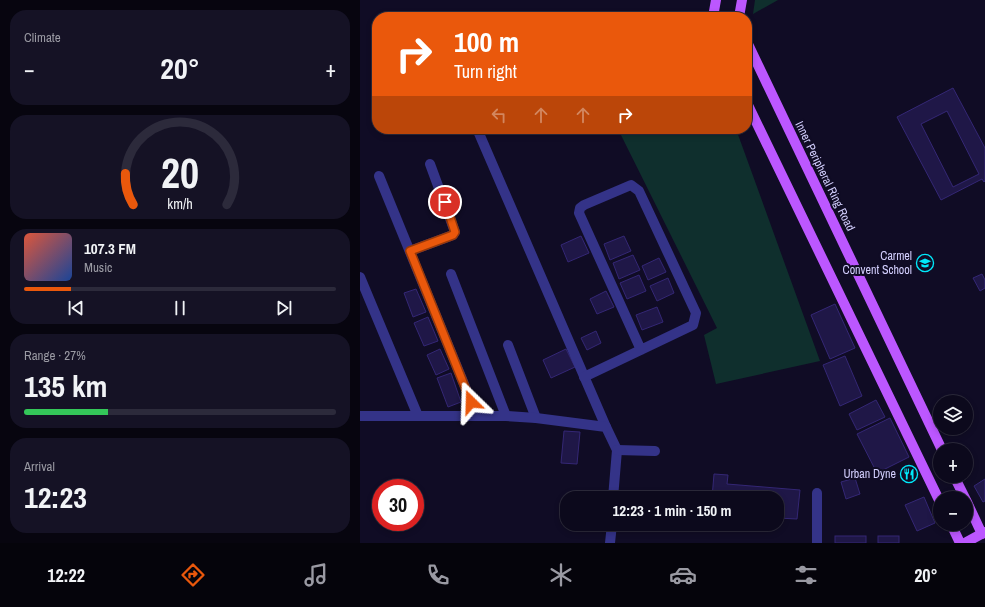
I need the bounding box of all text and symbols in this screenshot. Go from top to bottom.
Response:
text: 100 m [454,23,519,61]
icon: right [388,28,440,80]
text: Climate [24,29,61,46]
text: 20° [160,48,200,88]
text: − [24,54,35,84]
text: + [325,54,336,84]
text: Turn right [454,59,517,84]
icon: left [488,104,510,126]
icon: ahead [530,104,552,126]
icon: ahead [572,104,594,126]
icon: right [614,104,636,126]
street label: Inner Peripheral Ring Road [791,118,859,234]
text: 20 [161,145,199,201]
pin [428,185,462,219]
icon: arrive [434,191,456,213]
text: km/h [167,193,193,212]
text: 107.3 FM [84,238,136,259]
place label: Carmel Convent School [843,248,912,278]
school or university icon: Carmel Convent School [915,253,935,273]
text: Music [84,259,112,276]
icon: previous [65,297,87,319]
icon: pause [169,297,191,319]
icon: next [273,297,295,319]
text: Range · 27% [24,347,86,364]
text: 135 km [24,366,107,406]
position arrow [450,381,492,423]
map controls [933,395,973,531]
button: layers [933,395,973,435]
button: + [933,443,973,483]
text: Arrival [24,458,55,475]
restaurant icon: Urban Dyne [899,464,919,484]
place label: Urban Dyne [843,466,896,482]
text: 12:23 [24,477,87,517]
speed limit sign: 30 [372,479,424,531]
button: − [933,491,973,531]
text: 12:23 · 1 min · 150 m [613,500,731,521]
icon: directions [179,561,207,589]
icon: music [302,561,330,589]
icon: phone [424,561,452,589]
icon: climate [547,561,575,589]
icon: car [669,561,697,589]
icon: filters [792,561,820,589]
text: 12:22 [47,563,85,588]
text: 20° [914,563,938,588]

